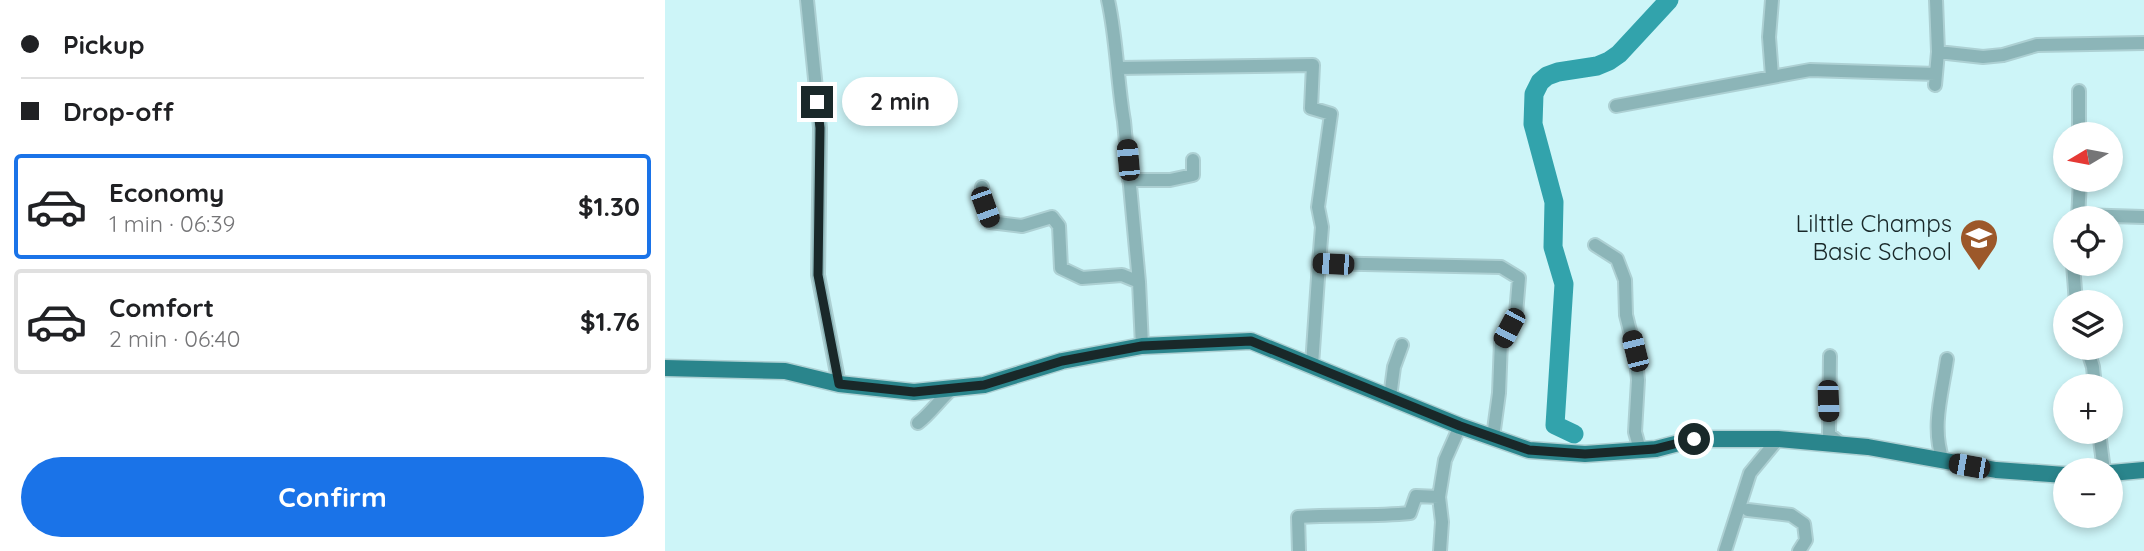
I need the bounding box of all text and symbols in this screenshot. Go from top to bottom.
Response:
text: Pickup [63,28,145,61]
callout: 2 min [841,78,957,126]
route end [801,86,833,118]
text: 2 min [870,87,930,116]
text: Drop-off [63,95,174,128]
north arrow [2053,122,2123,192]
map controls [2053,122,2123,528]
car [1116,138,1141,182]
icon: car [25,175,88,238]
text: Economy [109,176,224,209]
car [968,184,1003,230]
text: $1.30 [578,190,640,223]
button: locate [2053,206,2123,276]
place label: Lilttle Champs Basic School [1795,208,1952,266]
text: 1 min · 06:39 [109,209,235,238]
school or university icon: Lilttle Champs Basic School [1958,217,2000,272]
car [1312,252,1355,276]
icon: car [25,290,88,353]
button: layers [2053,290,2123,360]
text: Comfort [109,291,214,324]
text: $1.76 [580,305,640,338]
car [1490,305,1529,351]
text: 2 min · 06:40 [109,324,240,353]
car [1620,328,1651,374]
button: + [2053,374,2123,444]
car [1817,380,1840,422]
route start [1678,423,1710,455]
car [1947,452,1992,480]
button: Confirm [21,457,644,537]
button: − [2053,458,2123,528]

